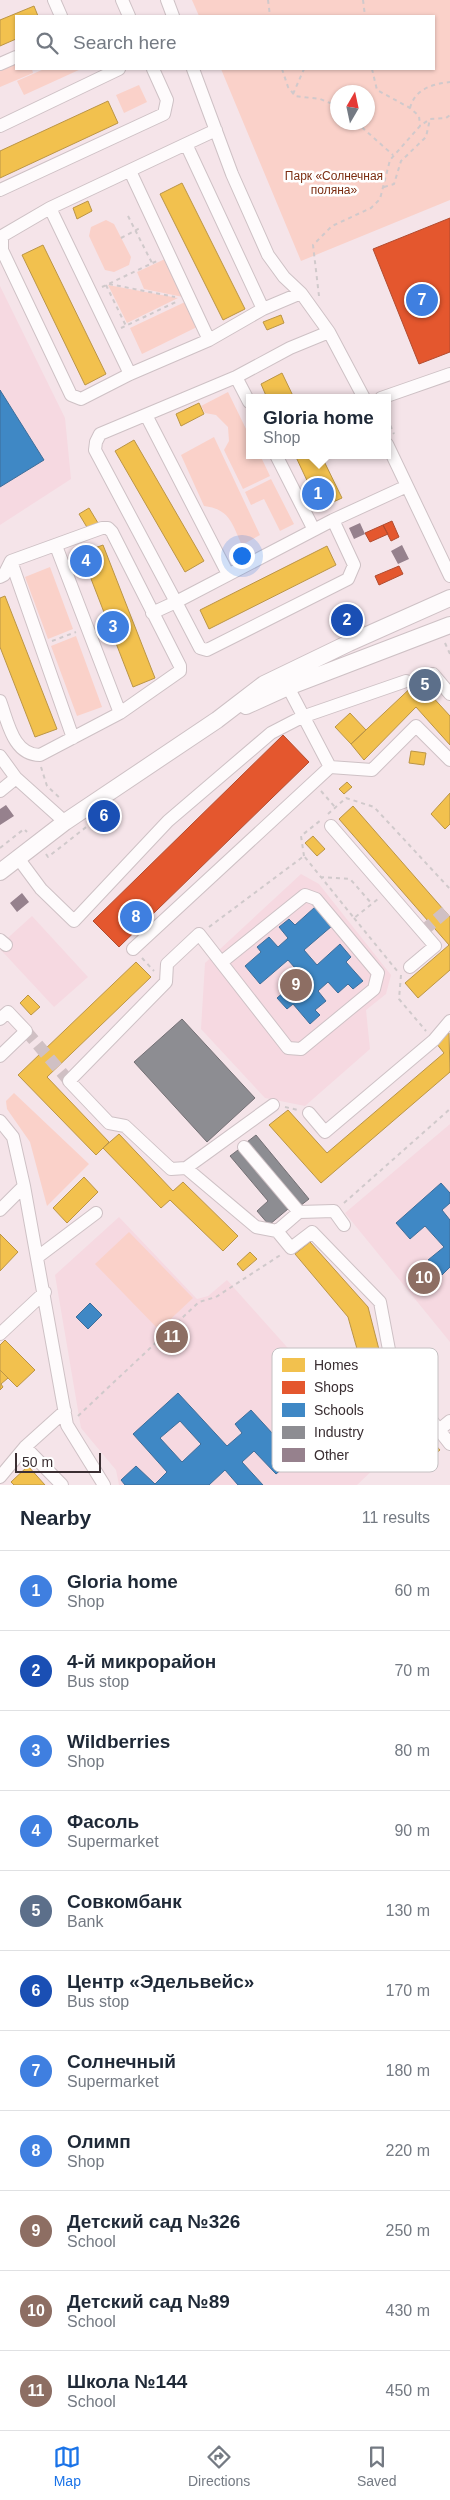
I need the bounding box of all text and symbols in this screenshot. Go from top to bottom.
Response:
search box [15,15,435,70]
icon: search [33,29,61,57]
text: Search here [73,32,177,53]
north arrow [330,85,375,130]
park label: Парк «Солнечная поляна» [285,169,383,197]
pin: 7 [406,281,438,319]
popup [246,394,391,459]
text: Gloria home [263,407,374,428]
text: Shop [263,429,300,446]
pin: 1 [302,475,334,513]
pin: 4 [70,542,102,580]
your location [229,543,255,569]
pin: 2 [331,601,363,639]
pin: 3 [97,608,129,646]
pin: 5 [409,666,441,704]
pin: 6 [88,797,120,835]
pin: 8 [120,898,152,936]
pin: 9 [280,966,312,1004]
pin: 10 [408,1259,440,1297]
pin: 11 [156,1318,188,1356]
legend [272,1348,438,1472]
text: Homes [314,1357,358,1373]
text: Shops [314,1379,354,1395]
text: Schools [314,1402,364,1418]
text: Industry [314,1424,364,1440]
text: Other [314,1447,349,1463]
scale bar [15,1450,101,1473]
text: 50 m [22,1454,53,1470]
text: Nearby [20,1506,91,1529]
text: 11 results [362,1509,430,1526]
text: Gloria home [67,1571,178,1592]
text: 1 [32,1582,40,1599]
text: 60 m [394,1582,430,1599]
text: Shop [67,1593,104,1610]
text: 4-й микрорайон [67,1651,216,1672]
text: 2 [32,1662,40,1679]
text: 70 m [394,1662,430,1679]
text: Bus stop [67,1673,129,1690]
text: Wildberries [67,1731,170,1752]
text: 3 [32,1742,40,1759]
text: 80 m [394,1742,430,1759]
text: Shop [67,1753,104,1770]
text: Фасоль [67,1811,139,1832]
text: 4 [32,1822,40,1839]
text: 90 m [394,1822,430,1839]
text: Supermarket [67,1833,159,1850]
text: Совкомбанк [67,1891,182,1912]
text: 5 [32,1902,40,1919]
text: 130 m [386,1902,430,1919]
text: Bank [67,1913,103,1930]
text: Центр «Эдельвейс» [67,1971,254,1992]
text: 6 [32,1982,40,1999]
text: 170 m [386,1982,430,1999]
text: Bus stop [67,1993,129,2010]
text: Солнечный [67,2051,176,2072]
text: 7 [32,2062,40,2079]
text: 180 m [386,2062,430,2079]
text: Supermarket [67,2073,159,2090]
text: Олимп [67,2131,131,2152]
text: 8 [32,2142,40,2159]
text: 220 m [386,2142,430,2159]
text: Shop [67,2153,104,2170]
text: Детский сад №326 [67,2211,240,2232]
text: 9 [32,2222,40,2239]
text: 250 m [386,2222,430,2239]
text: School [67,2233,116,2250]
text: Детский сад №89 [67,2291,230,2312]
text: 10 [27,2302,45,2319]
text: 430 m [386,2302,430,2319]
text: School [67,2313,116,2330]
text: Школа №144 [67,2371,187,2392]
text: 11 [28,2382,44,2399]
text: 450 m [386,2382,430,2399]
text: School [67,2393,116,2410]
tab: Map [53,2443,81,2489]
tab: Directions [188,2443,250,2489]
tab: Saved [357,2443,397,2489]

